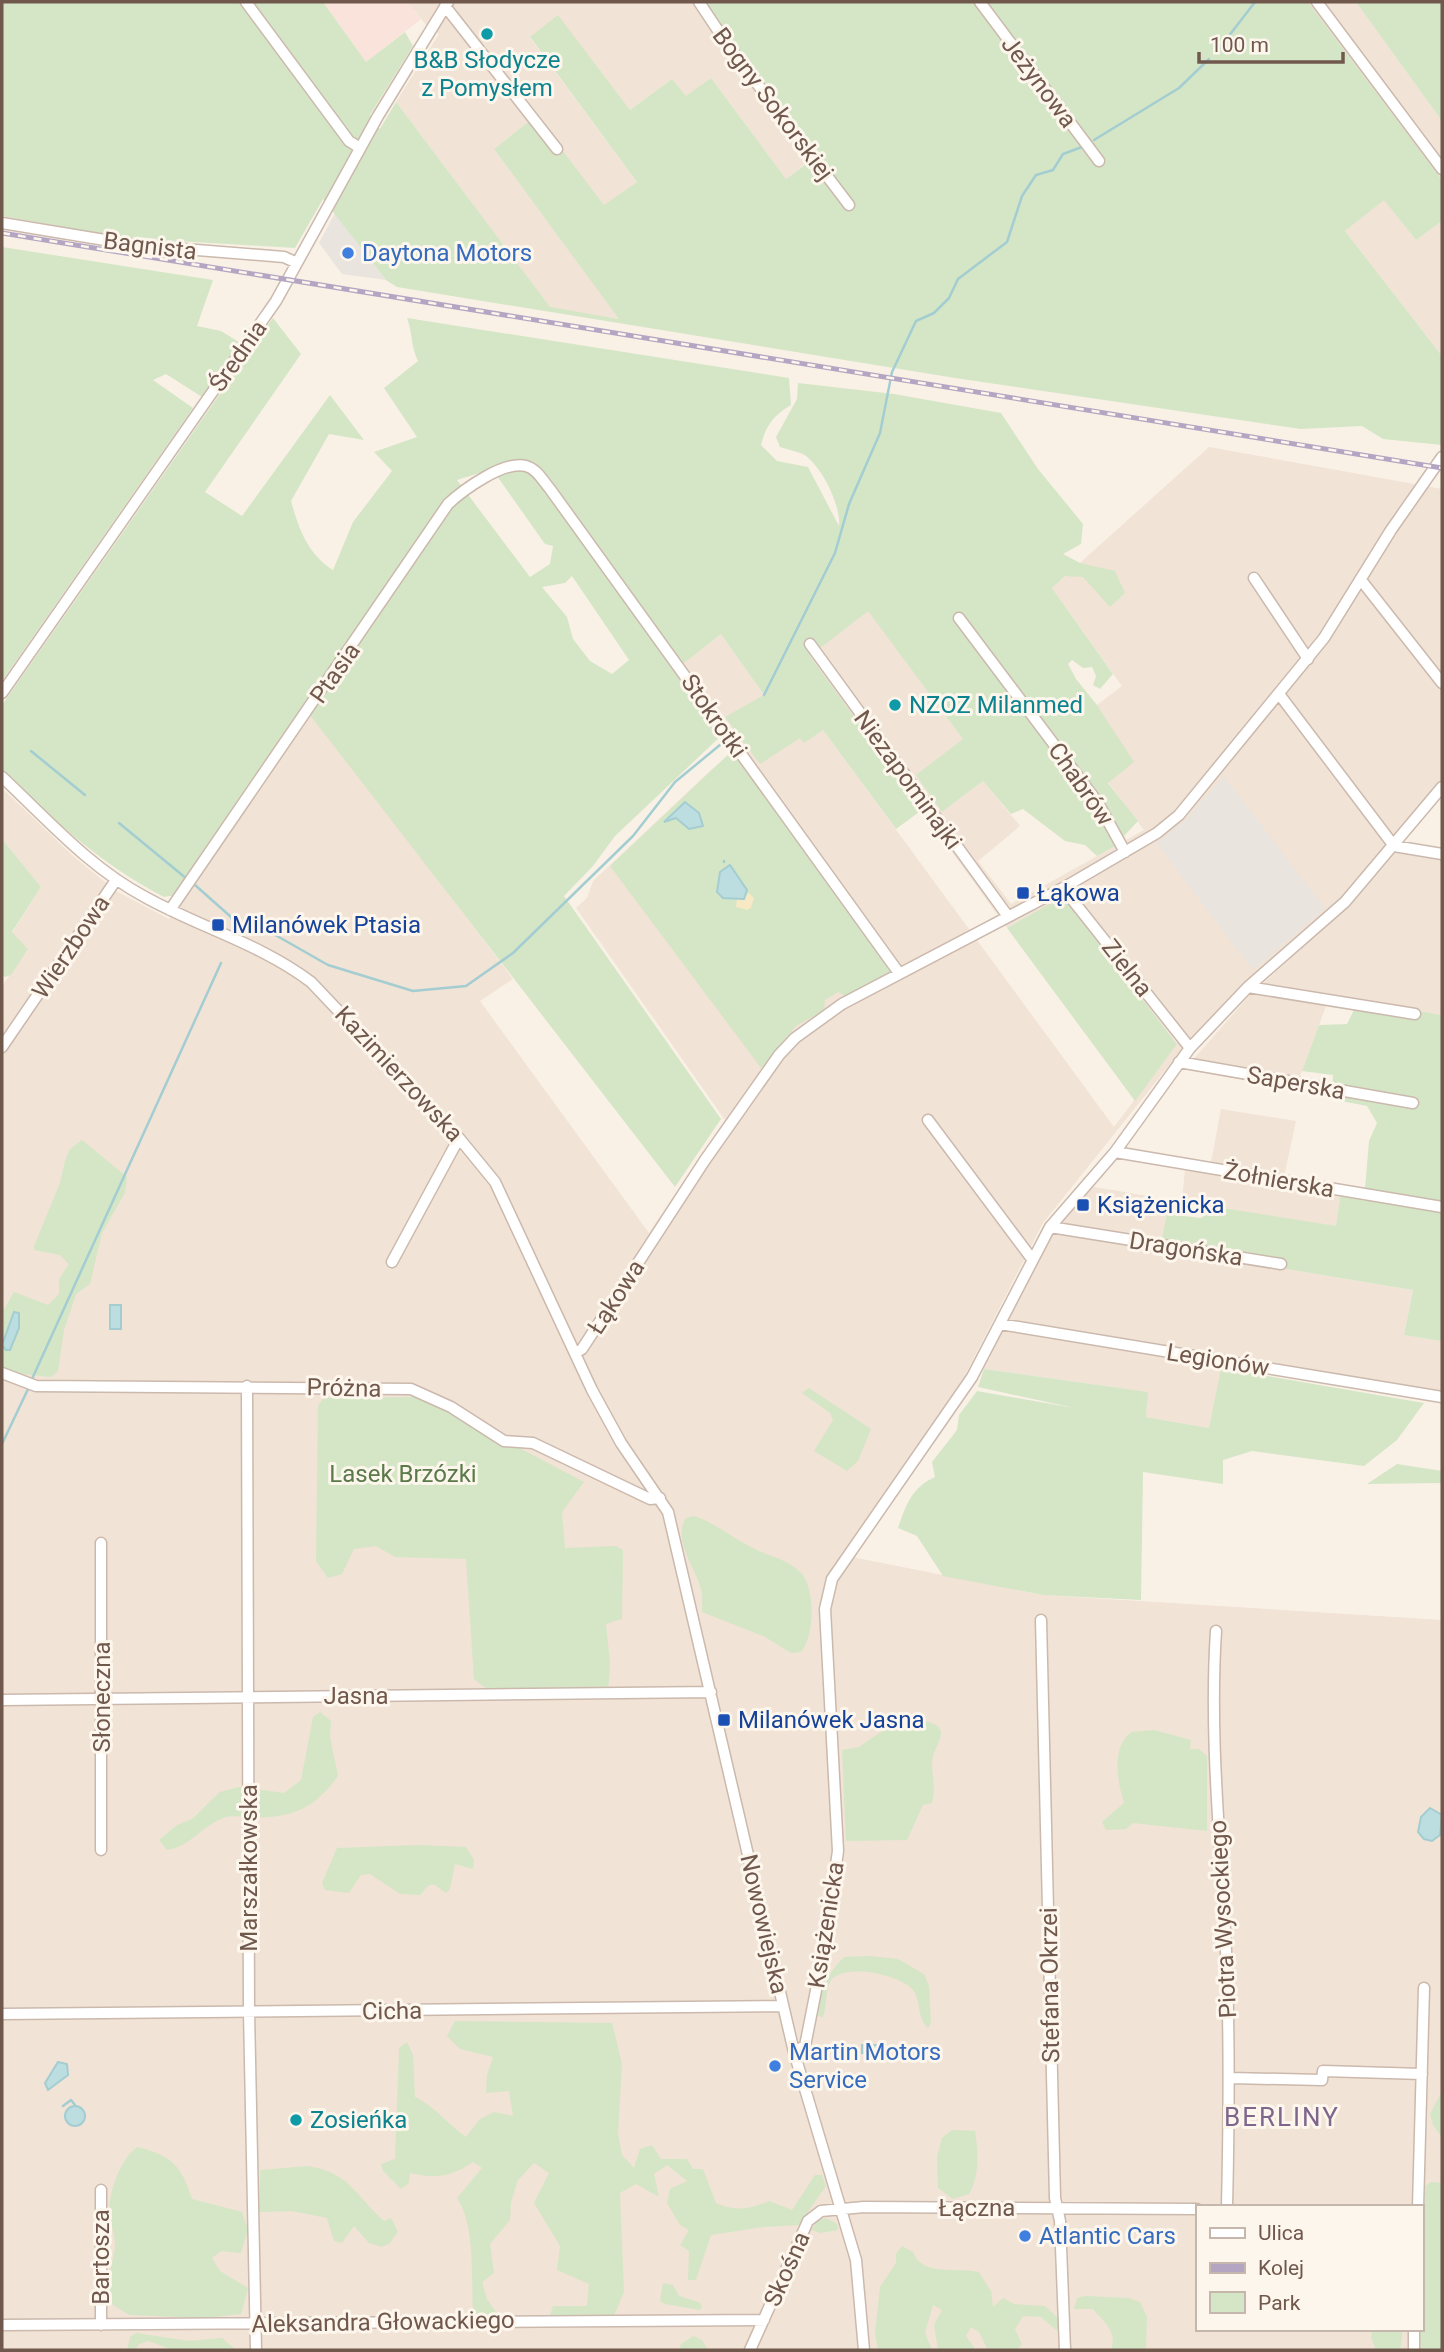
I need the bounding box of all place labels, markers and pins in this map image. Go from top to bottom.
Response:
marker: B&B Słodycze z Pomysłem [479,26,495,42]
place label: B&B Słodycze z Pomysłem [414,46,560,102]
place label: Daytona Motors [362,239,532,267]
marker: Daytona Motors [340,245,356,261]
place label: NZOZ Milanmed [909,691,1083,719]
marker: NZOZ Milanmed [887,697,903,713]
place label: Łąkowa [1037,879,1120,907]
marker: Łąkowa [1015,885,1031,901]
place label: Milanówek Ptasia [232,911,421,939]
marker: Milanówek Ptasia [210,917,226,933]
place label: Książenicka [1097,1191,1225,1219]
marker: Książenicka [1075,1197,1091,1213]
place label: Milanówek Jasna [738,1706,925,1734]
marker: Milanówek Jasna [716,1712,732,1728]
place label: Martin Motors Service [789,2038,941,2094]
marker: Martin Motors Service [767,2058,783,2074]
place label: Zosieńka [310,2106,407,2134]
marker: Zosieńka [288,2112,304,2128]
place label: Atlantic Cars [1039,2222,1176,2250]
marker: Atlantic Cars [1017,2228,1033,2244]

